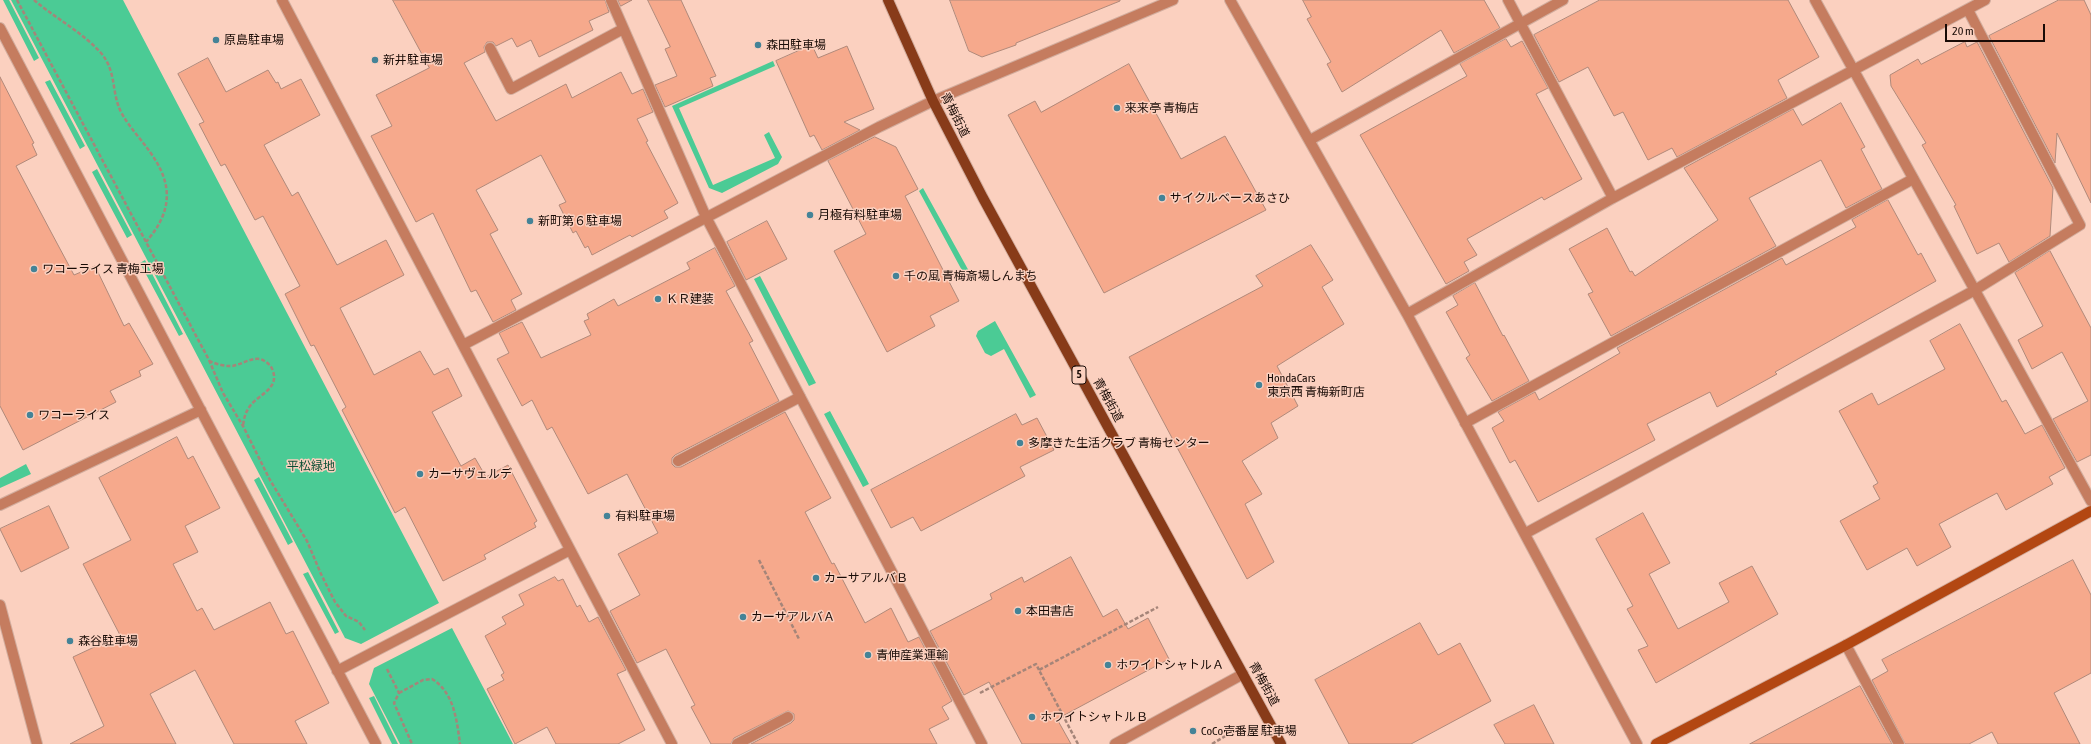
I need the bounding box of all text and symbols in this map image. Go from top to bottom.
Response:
scale bar [1947,16,2047,42]
text: 20 m [1952,24,1974,38]
place label: 原島駐車場 [224,33,284,47]
marker: 原島駐車場 [211,35,221,45]
place label: 森田駐車場 [766,38,826,52]
marker: 森田駐車場 [753,40,763,50]
place label: 新井駐車場 [383,53,443,67]
marker: 新井駐車場 [370,55,380,65]
street label: 青梅街道 [938,90,972,140]
place label: 来来亭 青梅店 [1125,101,1199,115]
marker: 来来亭 青梅店 [1112,103,1122,113]
place label: サイクルベースあさひ [1170,191,1290,205]
marker: サイクルベースあさひ [1157,193,1167,203]
place label: 月極有料駐車場 [818,208,902,222]
marker: 月極有料駐車場 [805,210,815,220]
place label: 新町第６駐車場 [538,214,622,228]
marker: 新町第６駐車場 [525,216,535,226]
place label: ワコーライス 青梅工場 [42,262,164,276]
marker: ワコーライス 青梅工場 [29,264,39,274]
place label: 千の風 青梅斎場しんまち [904,269,1038,283]
marker: 千の風 青梅斎場しんまち [891,271,901,281]
place label: ＫＲ建装 [666,292,714,306]
marker: ＫＲ建装 [653,294,663,304]
road number: 5 [1072,366,1086,384]
place label: HondaCars 東京西 青梅新町店 [1267,371,1365,399]
street label: 青梅街道 [1090,376,1126,424]
marker: HondaCars 東京西 青梅新町店 [1254,380,1264,390]
place label: ワコーライス [38,408,110,422]
marker: ワコーライス [25,410,35,420]
place label: 多摩きた生活クラブ 青梅センター [1028,436,1210,450]
marker: 多摩きた生活クラブ 青梅センター [1015,438,1025,448]
park label: 平松緑地 [287,459,335,473]
place label: カーサヴェルデ [428,467,512,481]
marker: カーサヴェルデ [415,469,425,479]
place label: 有料駐車場 [615,509,675,523]
marker: 有料駐車場 [602,511,612,521]
place label: カーサアルバＢ [824,571,908,585]
marker: カーサアルバＢ [811,573,821,583]
place label: 本田書店 [1026,604,1074,618]
marker: 本田書店 [1013,606,1023,616]
place label: カーサアルバＡ [751,610,835,624]
marker: カーサアルバＡ [738,612,748,622]
place label: 森谷駐車場 [78,634,138,648]
marker: 森谷駐車場 [65,636,75,646]
place label: 青伸産業運輸 [876,648,948,662]
marker: 青伸産業運輸 [863,650,873,660]
place label: ホワイトシャトルＡ [1116,658,1224,672]
marker: ホワイトシャトルＡ [1103,660,1113,670]
street label: 青梅街道 [1246,660,1282,708]
place label: ホワイトシャトルＢ [1040,710,1148,724]
marker: ホワイトシャトルＢ [1027,712,1037,722]
place label: CoCo壱番屋 駐車場 [1201,724,1297,738]
marker: CoCo壱番屋 駐車場 [1188,726,1198,736]

